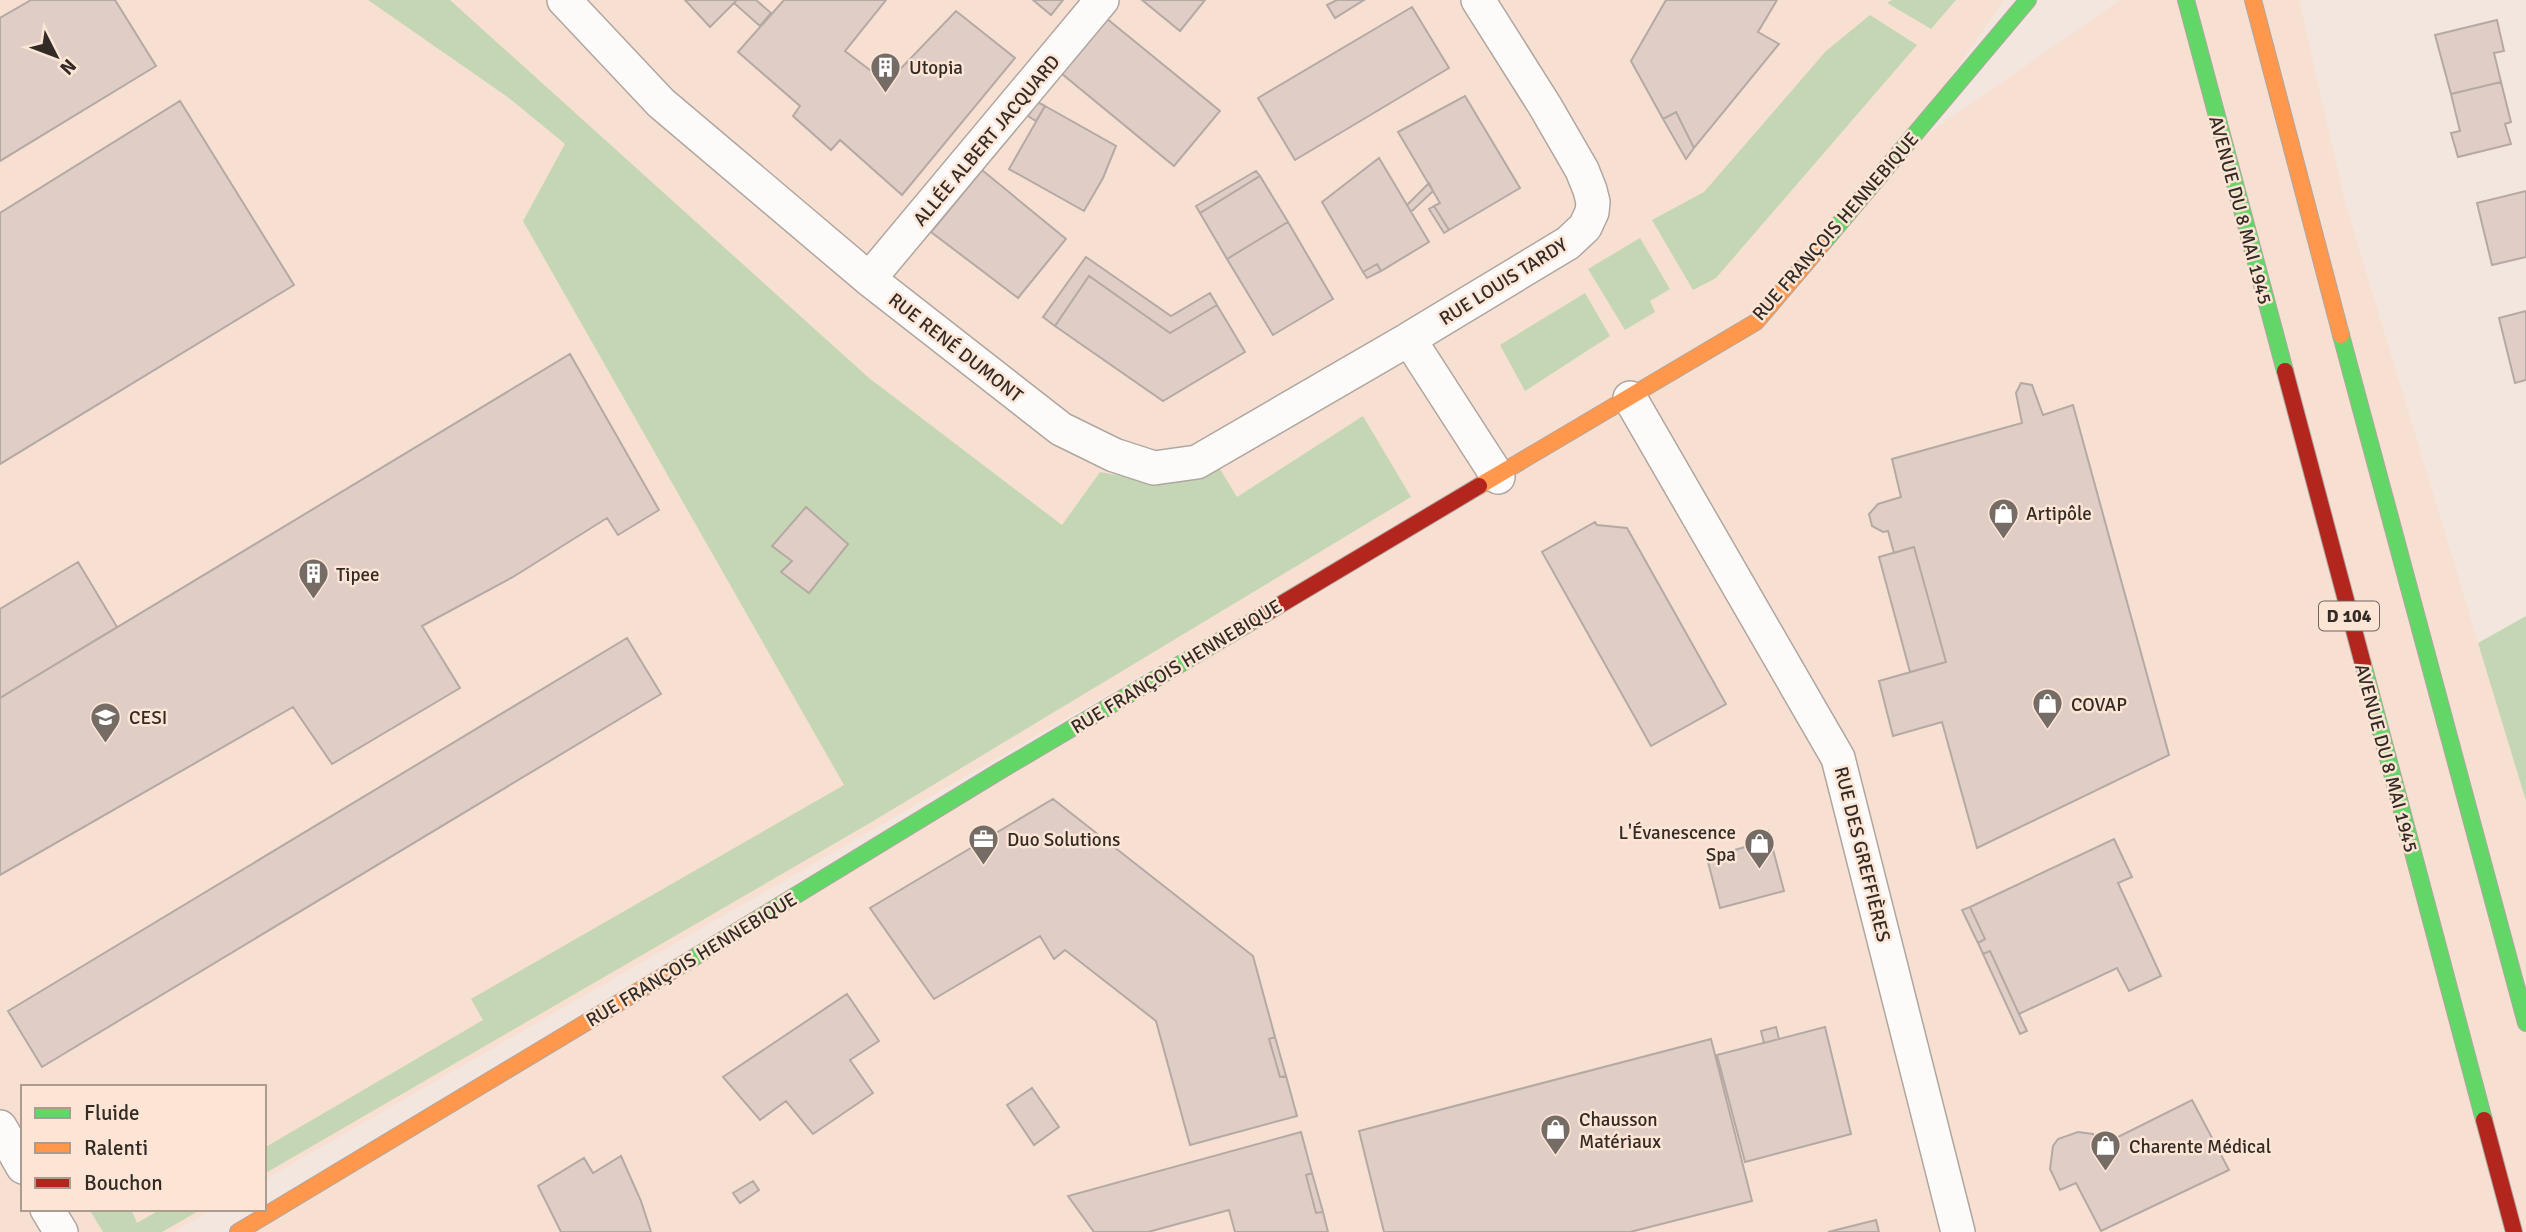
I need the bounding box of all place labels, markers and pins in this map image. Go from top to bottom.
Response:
building icon: Utopia [869,50,903,94]
place label: Utopia [909,56,963,80]
shop icon: Artipôle [1986,496,2020,540]
place label: Artipôle [2026,502,2092,526]
building icon: Tipee [296,557,330,601]
place label: Tipee [336,563,380,587]
shop icon: COVAP [2031,687,2065,731]
place label: COVAP [2071,693,2127,717]
school or university icon: CESI [89,700,123,744]
place label: CESI [129,706,167,730]
place label: L'Évanescence Spa [1618,821,1736,867]
office icon: Duo Solutions [967,822,1001,866]
shop icon: L'Évanescence Spa [1742,826,1776,870]
place label: Duo Solutions [1007,828,1120,852]
place label: Chausson Matériaux [1579,1108,1661,1154]
shop icon: Chausson Matériaux [1539,1113,1573,1157]
shop icon: Charente Médical [2089,1129,2123,1173]
place label: Charente Médical [2129,1135,2271,1159]

